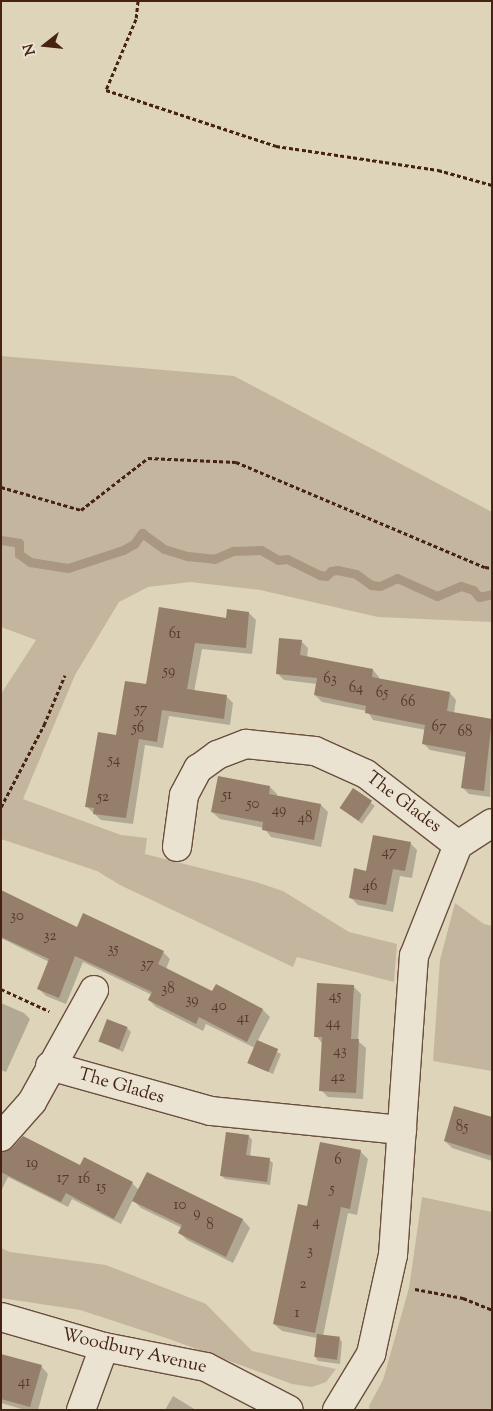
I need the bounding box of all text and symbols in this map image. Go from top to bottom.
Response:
north arrow [20,20,70,70]
text: N [19,41,42,57]
house number: 61 [169,626,181,644]
house number: 59 [163,663,175,681]
house number: 63 [323,671,337,689]
house number: 64 [349,680,363,698]
house number: 65 [376,685,388,703]
house number: 66 [401,694,415,712]
house number: 57 [135,701,147,719]
house number: 67 [432,719,446,737]
house number: 56 [132,720,144,738]
house number: 68 [458,724,472,742]
house number: 54 [108,752,120,770]
street label: The Glades [361,768,445,838]
house number: 51 [222,787,232,805]
house number: 52 [97,789,109,807]
house number: 50 [246,796,260,814]
house number: 49 [272,802,286,820]
house number: 48 [297,810,313,828]
house number: 47 [381,844,397,862]
house number: 46 [363,878,377,896]
house number: 30 [10,908,24,926]
house number: 32 [43,928,57,946]
house number: 35 [107,941,119,959]
house number: 37 [140,956,154,974]
house number: 38 [161,981,175,999]
house number: 45 [329,988,341,1006]
house number: 39 [185,992,199,1010]
house number: 40 [211,998,227,1016]
house number: 41 [237,1010,249,1028]
house number: 44 [325,1015,341,1033]
house number: 43 [333,1043,347,1061]
street label: The Glades [75,1064,167,1110]
house number: 42 [331,1069,345,1087]
house number: 85 [456,1119,468,1137]
house number: 6 [334,1152,342,1170]
house number: 19 [26,1155,38,1173]
house number: 17 [57,1170,69,1188]
house number: 16 [78,1171,90,1189]
house number: 15 [96,1179,106,1197]
house number: 5 [329,1181,335,1199]
house number: 10 [174,1197,186,1215]
house number: 9 [193,1205,201,1223]
house number: 4 [312,1214,320,1232]
house number: 8 [206,1217,214,1235]
house number: 3 [307,1243,313,1261]
house number: 2 [299,1276,307,1294]
house number: 1 [294,1305,300,1323]
street label: Woodbury Avenue [59,1325,209,1379]
house number: 41 [18,1374,30,1392]

